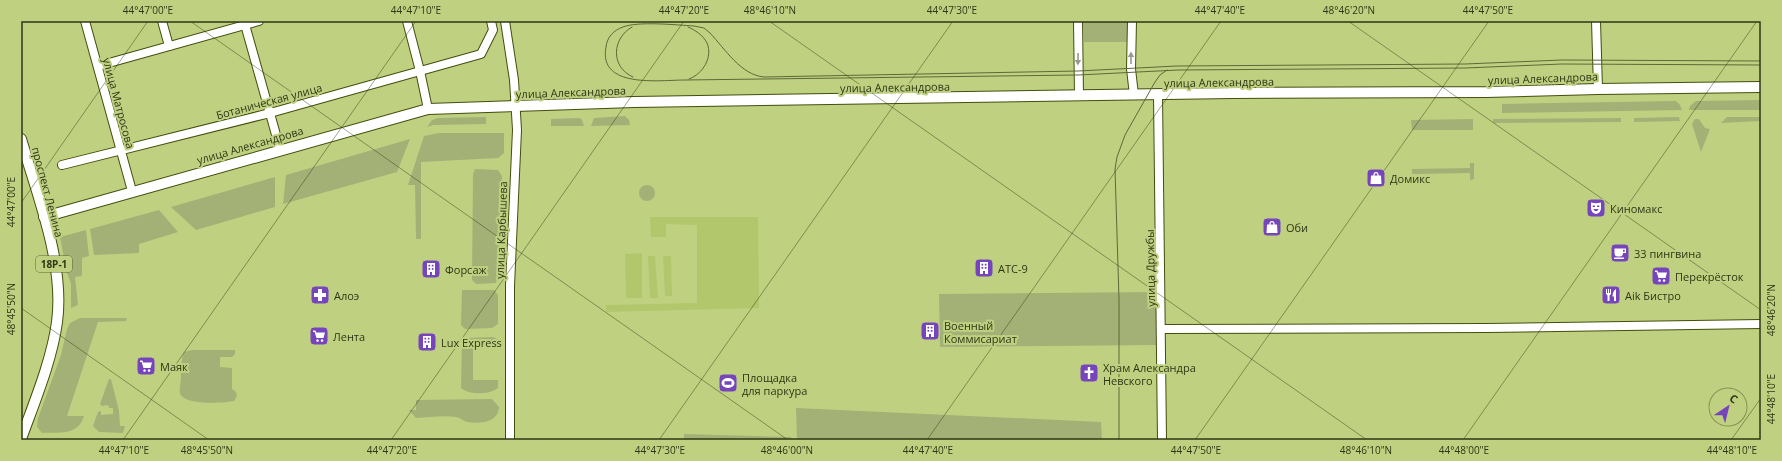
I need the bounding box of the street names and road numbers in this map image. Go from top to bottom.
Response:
street label: улица Матросова [100,56,138,150]
street label: улица Александрова [1488,69,1598,87]
street label: улица Александрова [1164,74,1274,90]
street label: улица Александрова [840,79,950,95]
street label: Ботаническая улица [214,80,324,122]
street label: улица Александрова [516,83,626,101]
street label: улица Александрова [195,123,305,167]
street label: проспект Ленина [29,145,67,239]
street label: улица Карбышева [492,181,510,279]
street label: улица Дружбы [1142,229,1158,307]
road number: 18Р-1 [36,256,72,272]

